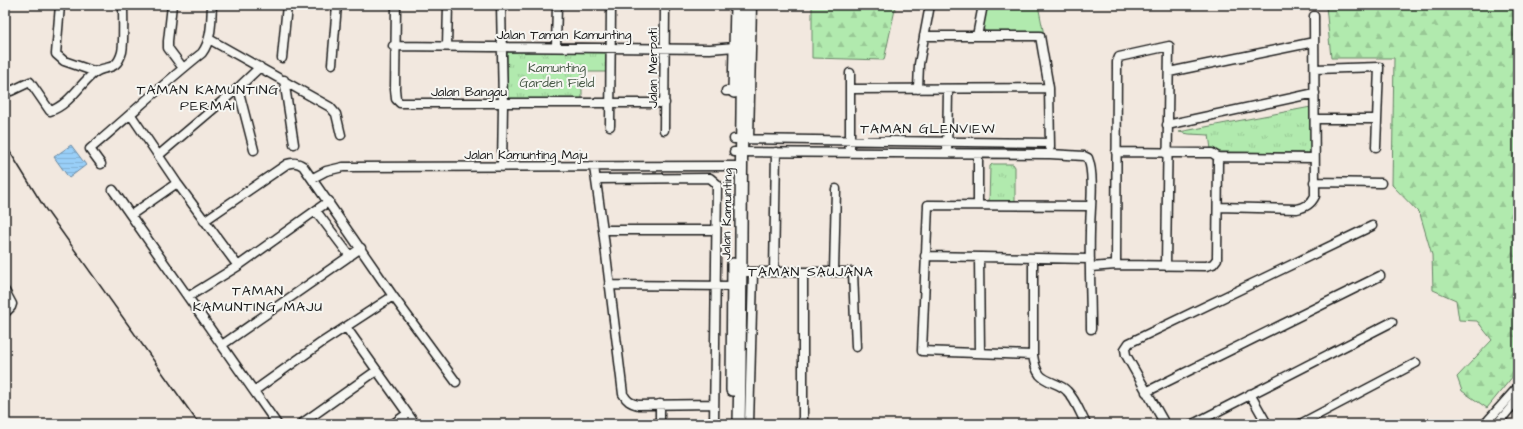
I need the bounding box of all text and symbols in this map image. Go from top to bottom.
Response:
street label: Jalan Taman Kamunting [496,26,632,45]
street label: Jalan Merpati [644,28,662,108]
park label: Kamunting Garden Field [520,59,595,92]
district label: TAMAN KAMUNTING PERMAI [137,80,279,116]
street label: Jalan Bangau [431,83,507,102]
district label: TAMAN GLENVIEW [860,119,996,139]
street label: Jalan Kamunting Maju [464,146,588,165]
street label: Jalan Kamunting [717,168,738,260]
district label: TAMAN SAUJANA [748,262,874,282]
district label: TAMAN KAMUNTING MAJU [193,281,323,317]

